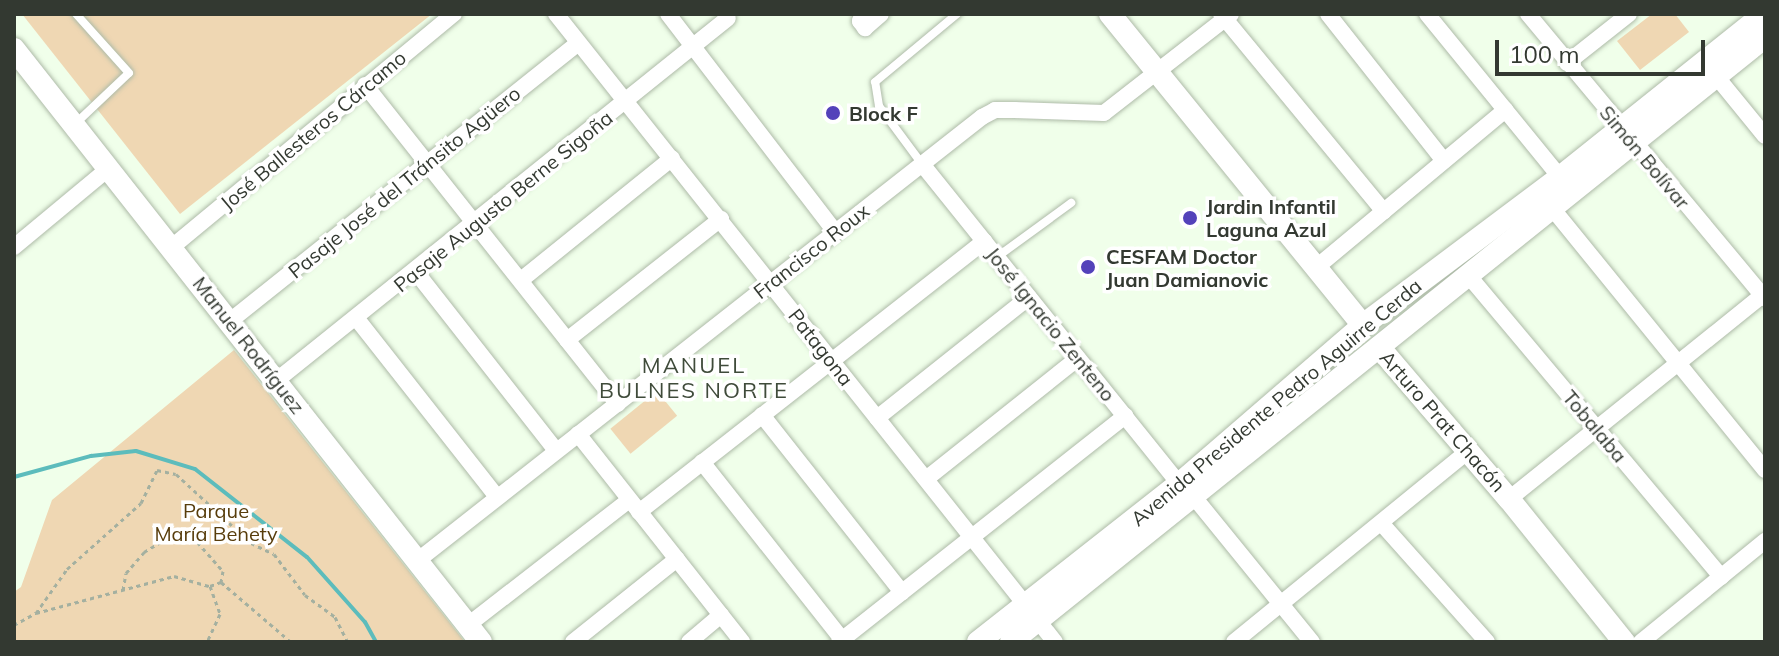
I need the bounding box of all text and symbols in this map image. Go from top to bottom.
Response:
scale bar [1499,24,1709,74]
text: 100 m [1509,39,1580,69]
street label: José Ballesteros Cárcamo [215,45,411,215]
street label: Pasaje José del Tránsito Agüero [283,81,525,283]
place label: Block F [849,101,918,125]
street label: Simón Bolívar [1595,101,1695,213]
marker: Block F [824,104,842,122]
street label: Pasaje Augusto Berne Sigoña [389,105,617,297]
place label: Jardin Infantil Laguna Azul [1206,194,1336,241]
street label: Francisco Roux [748,198,874,304]
marker: Jardin Infantil Laguna Azul [1181,209,1199,227]
street label: José Ignacio Zenteno [981,242,1121,406]
place label: CESFAM Doctor Juan Damianovic [1106,244,1268,291]
marker: CESFAM Doctor Juan Damianovic [1077,256,1099,278]
street label: Manuel Rodríguez [188,272,310,418]
street label: Avenida Presidente Pedro Aguirre Cerda [1126,273,1426,531]
street label: Patagona [784,304,858,390]
street label: Arturo Prat Chacón [1375,345,1511,497]
district label: MANUEL BULNES NORTE [599,352,789,404]
street label: Tobalaba [1558,385,1632,467]
park label: Parque María Behety [154,498,278,545]

